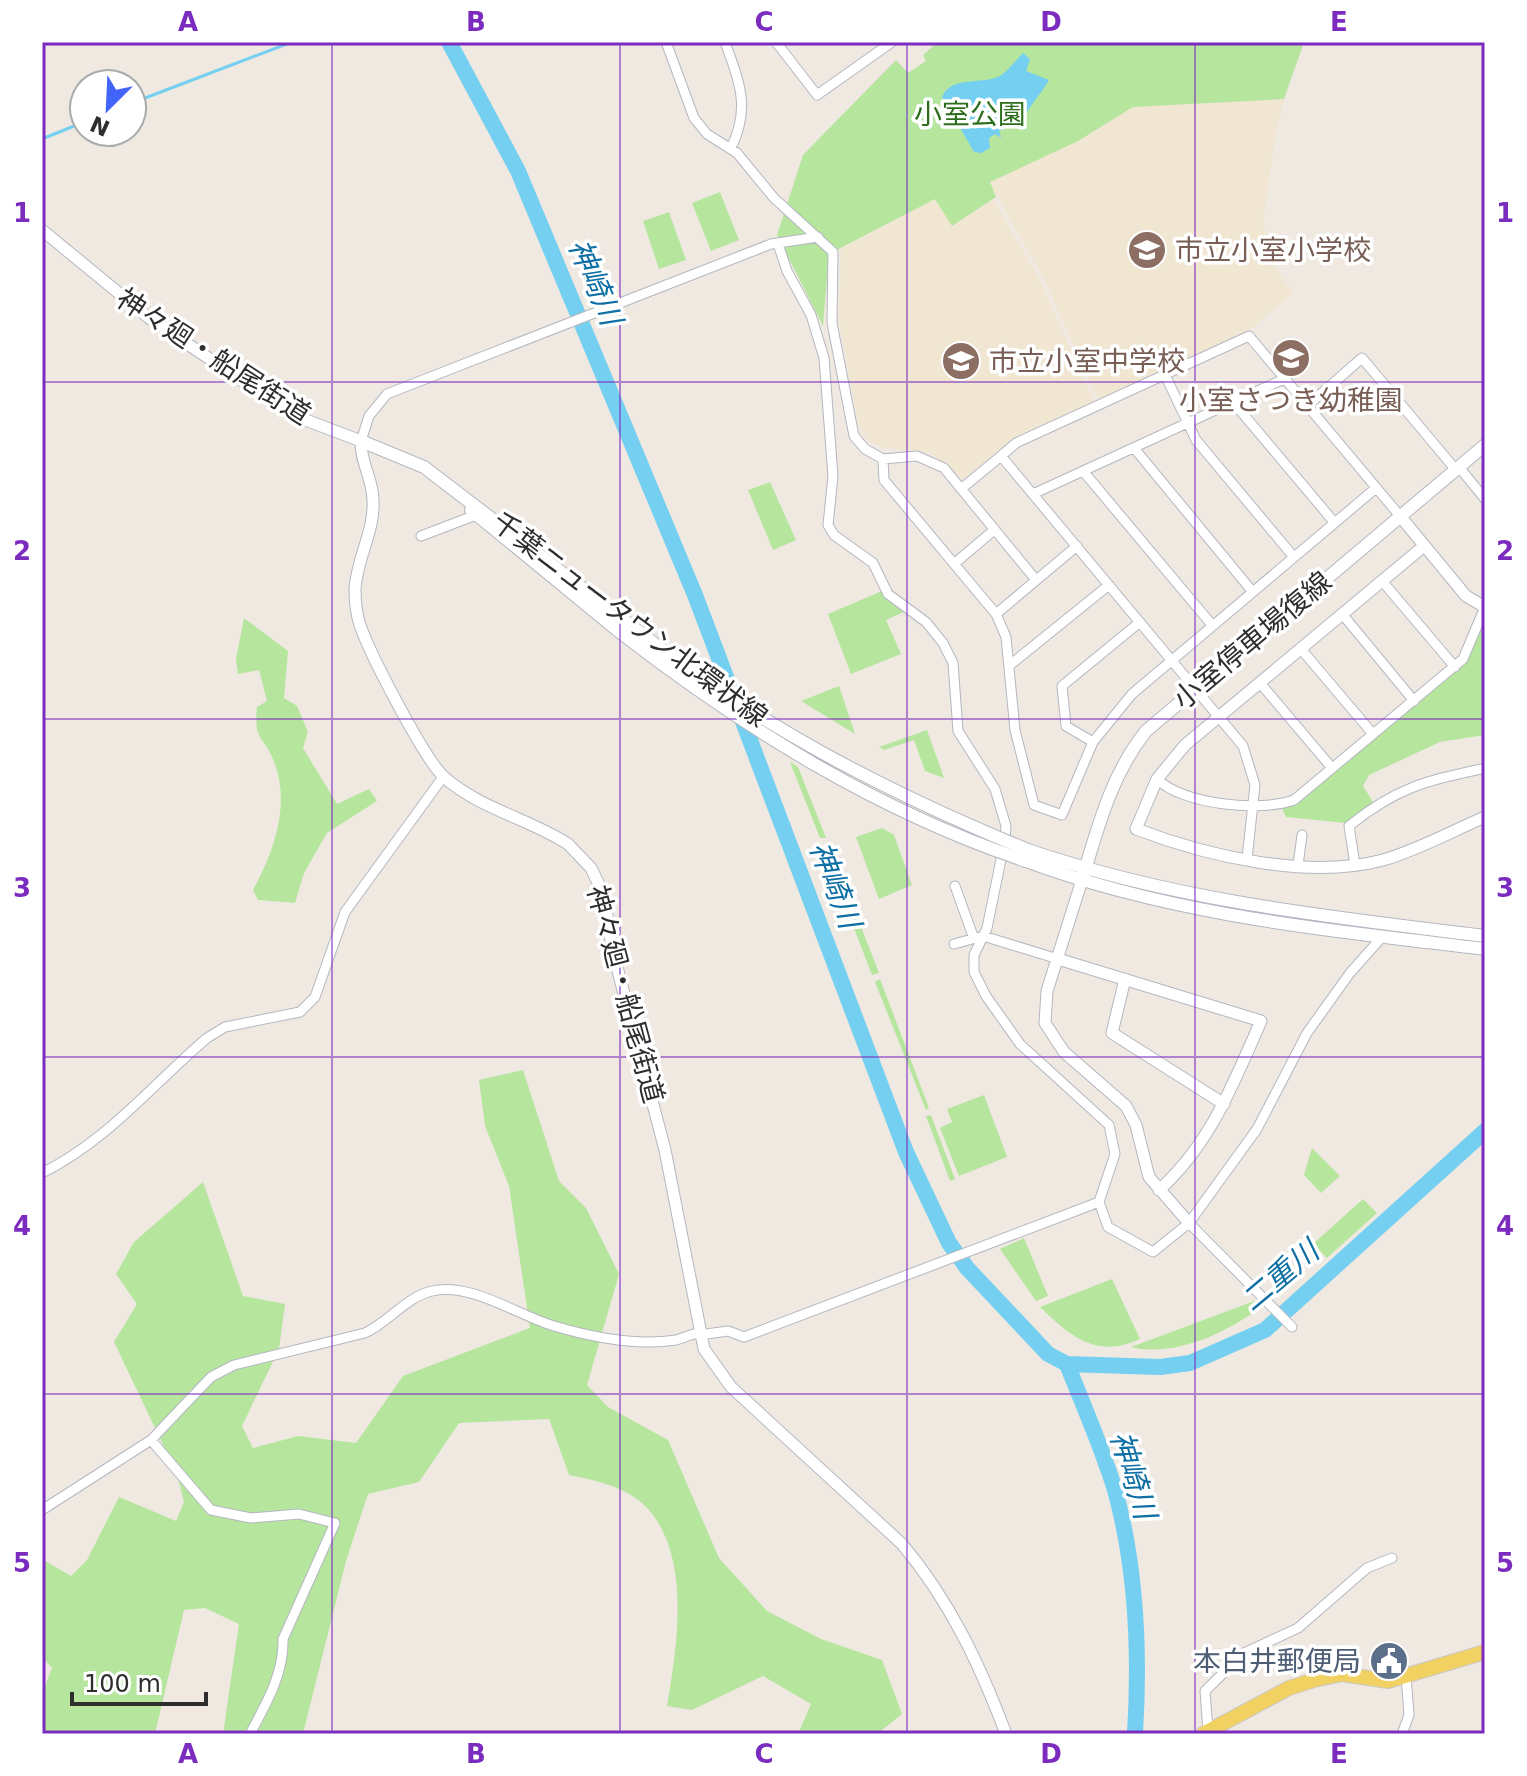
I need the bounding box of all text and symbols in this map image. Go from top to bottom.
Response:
text: A [178,7,198,37]
text: B [466,7,486,37]
text: C [754,7,774,37]
text: D [1040,7,1062,37]
text: E [1330,7,1348,37]
north arrow [68,68,148,148]
park label: 小室公園 [914,98,1026,131]
text: N [87,111,114,141]
text: 1 [13,198,31,228]
text: 1 [1496,198,1514,228]
school or university icon: 市立小室小学校 [1126,229,1168,271]
water label: 神崎川 [562,234,630,333]
place label: 市立小室小学校 [1175,234,1371,267]
street label: 神々廻・船尾街道 [111,282,317,431]
school or university icon: 小室さつき幼稚園 [1270,337,1312,379]
school or university icon: 市立小室中学校 [940,340,982,382]
place label: 市立小室中学校 [989,345,1185,378]
place label: 小室さつき幼稚園 [1179,384,1403,417]
street label: 千葉ニュータウン北環状線 [486,505,774,734]
text: 2 [13,536,31,566]
text: 2 [1496,536,1514,566]
street label: 小室停車場復線 [1167,565,1338,716]
water label: 神崎川 [803,837,869,936]
text: 3 [13,873,31,903]
text: 3 [1496,873,1514,903]
street label: 神々廻・船尾街道 [581,882,670,1107]
text: 4 [13,1211,31,1241]
text: 4 [1496,1211,1514,1241]
water label: 二重川 [1234,1231,1328,1318]
water label: 神崎川 [1104,1427,1164,1526]
text: 5 [13,1548,31,1578]
text: 5 [1496,1548,1514,1578]
public building icon: 本白井郵便局 [1368,1640,1410,1682]
place label: 本白井郵便局 [1193,1645,1361,1678]
scale bar [72,1656,206,1706]
text: 100 m [84,1670,161,1698]
text: A [178,1739,198,1769]
text: B [466,1739,486,1769]
text: C [754,1739,774,1769]
text: D [1040,1739,1062,1769]
text: E [1330,1739,1348,1769]

